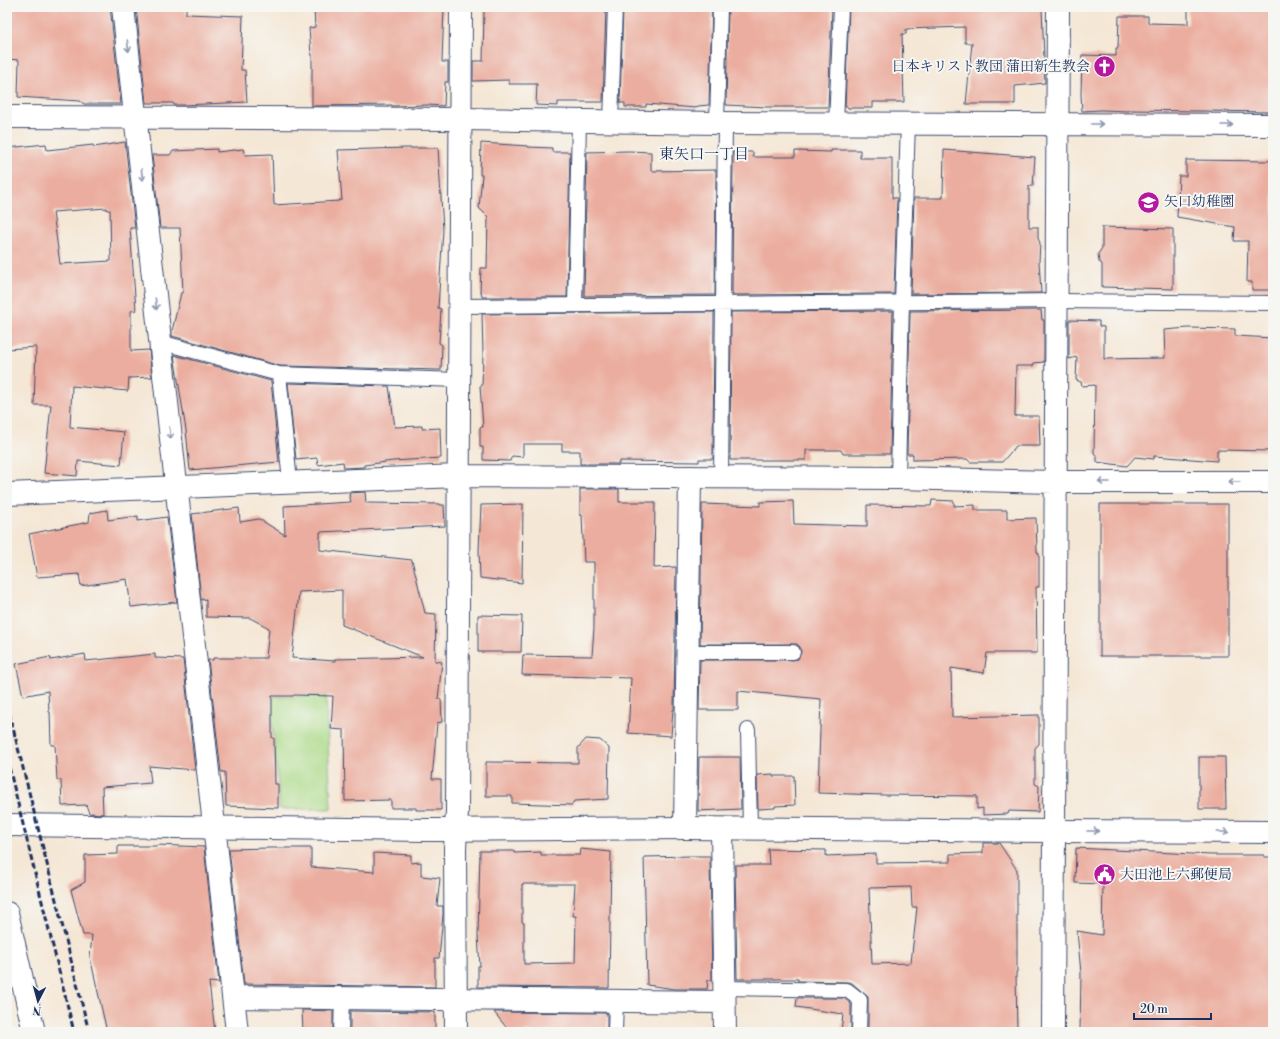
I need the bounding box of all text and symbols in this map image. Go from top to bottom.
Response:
one-way arrow [124,39,131,52]
church icon: 日本キリスト教団 蒲田新生教会 [1092,54,1118,80]
place label: 日本キリスト教団 蒲田新生教会 [891,58,1090,76]
one-way arrow [1090,120,1103,128]
one-way arrow [1220,121,1233,129]
district label: 東矢口一丁目 [659,145,749,164]
one-way arrow [139,168,146,181]
school or university icon: 矢口幼稚園 [1136,189,1162,215]
place label: 矢口幼稚園 [1164,193,1234,211]
one-way arrow [153,297,160,310]
one-way arrow [166,426,174,439]
one-way arrow [1098,478,1111,486]
one-way arrow [1228,478,1241,486]
one-way arrow [1086,827,1099,835]
one-way arrow [1216,828,1229,836]
public building icon: 大田池上六郵便局 [1091,862,1117,888]
place label: 大田池上六郵便局 [1120,866,1232,884]
north arrow [18,981,58,1021]
scale bar [1134,995,1211,1021]
text: 20 m [1140,1002,1168,1017]
text: N [32,1003,42,1017]

